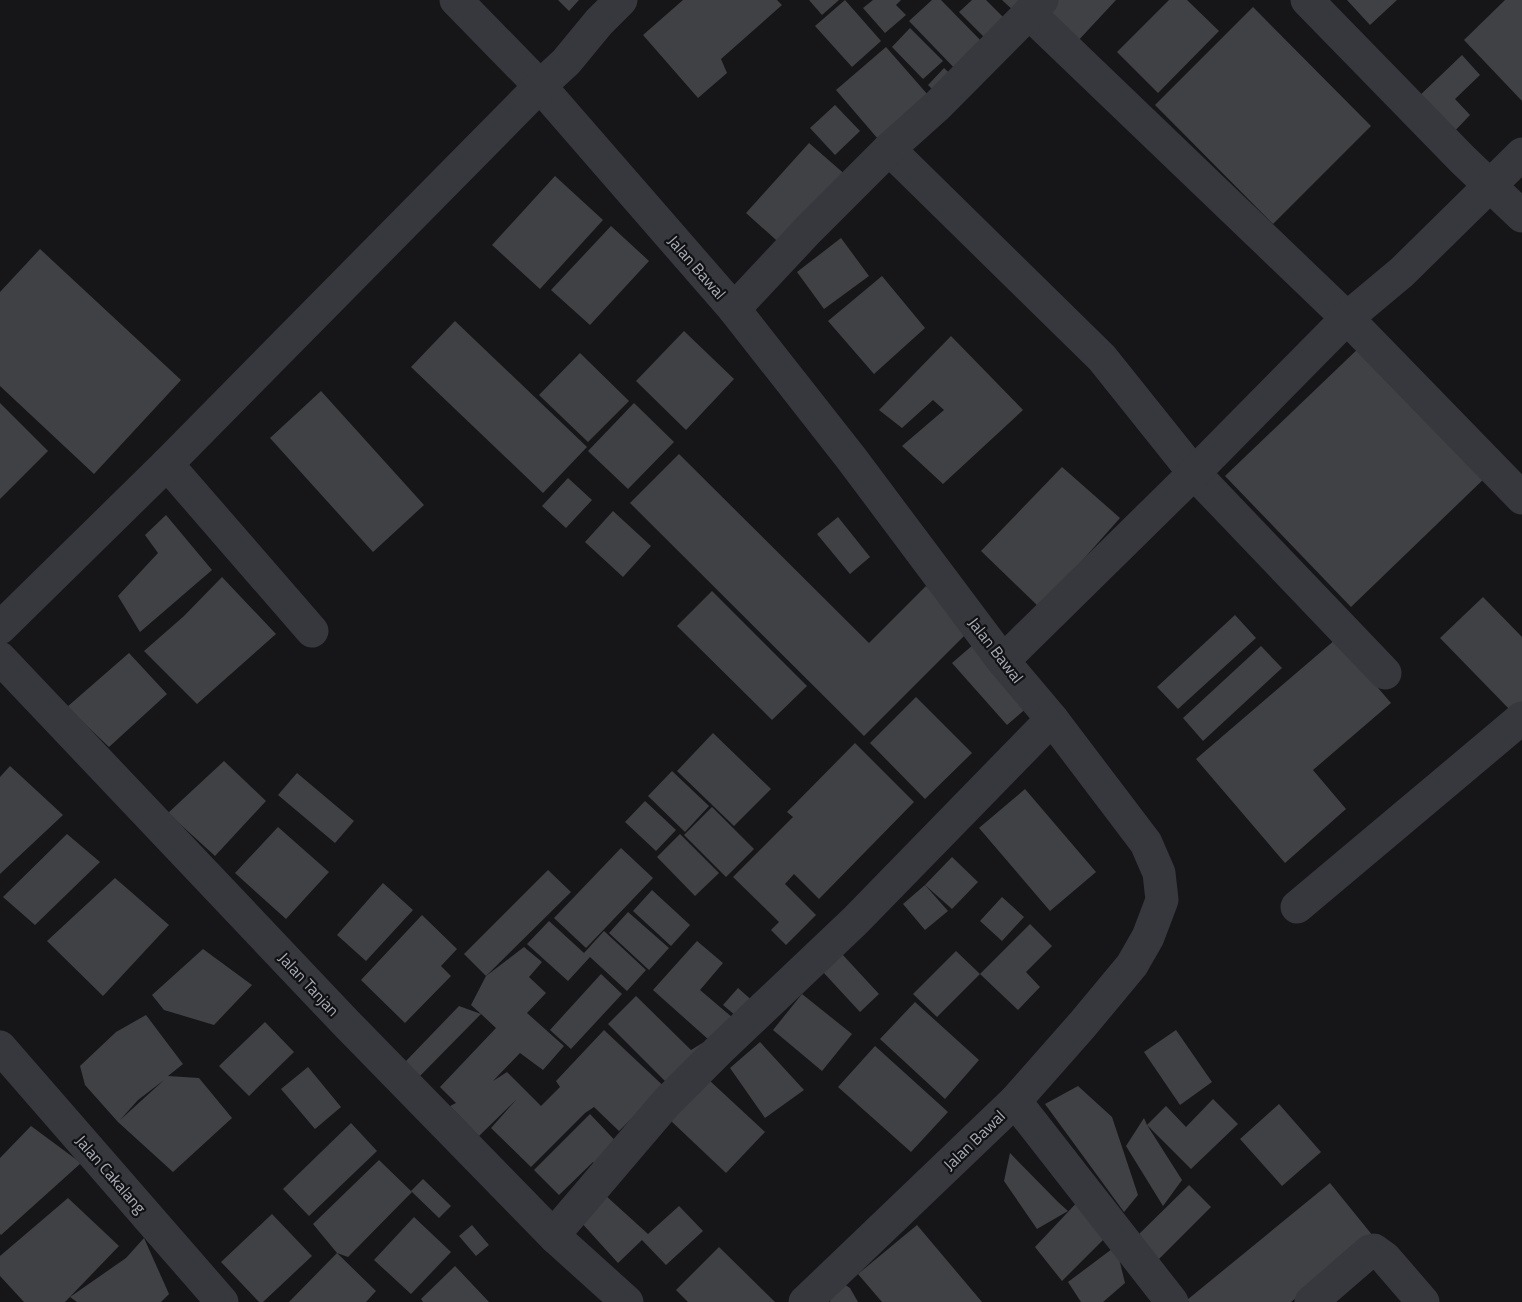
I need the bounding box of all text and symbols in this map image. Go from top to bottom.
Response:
street label: Jalan Bawal [662,230,732,304]
street label: Jalan Bawal [962,612,1030,688]
street label: Jalan Tanjan [273,946,345,1022]
street label: Jalan Bawal [938,1104,1010,1176]
street label: Jalan Cakalang [70,1129,152,1219]

